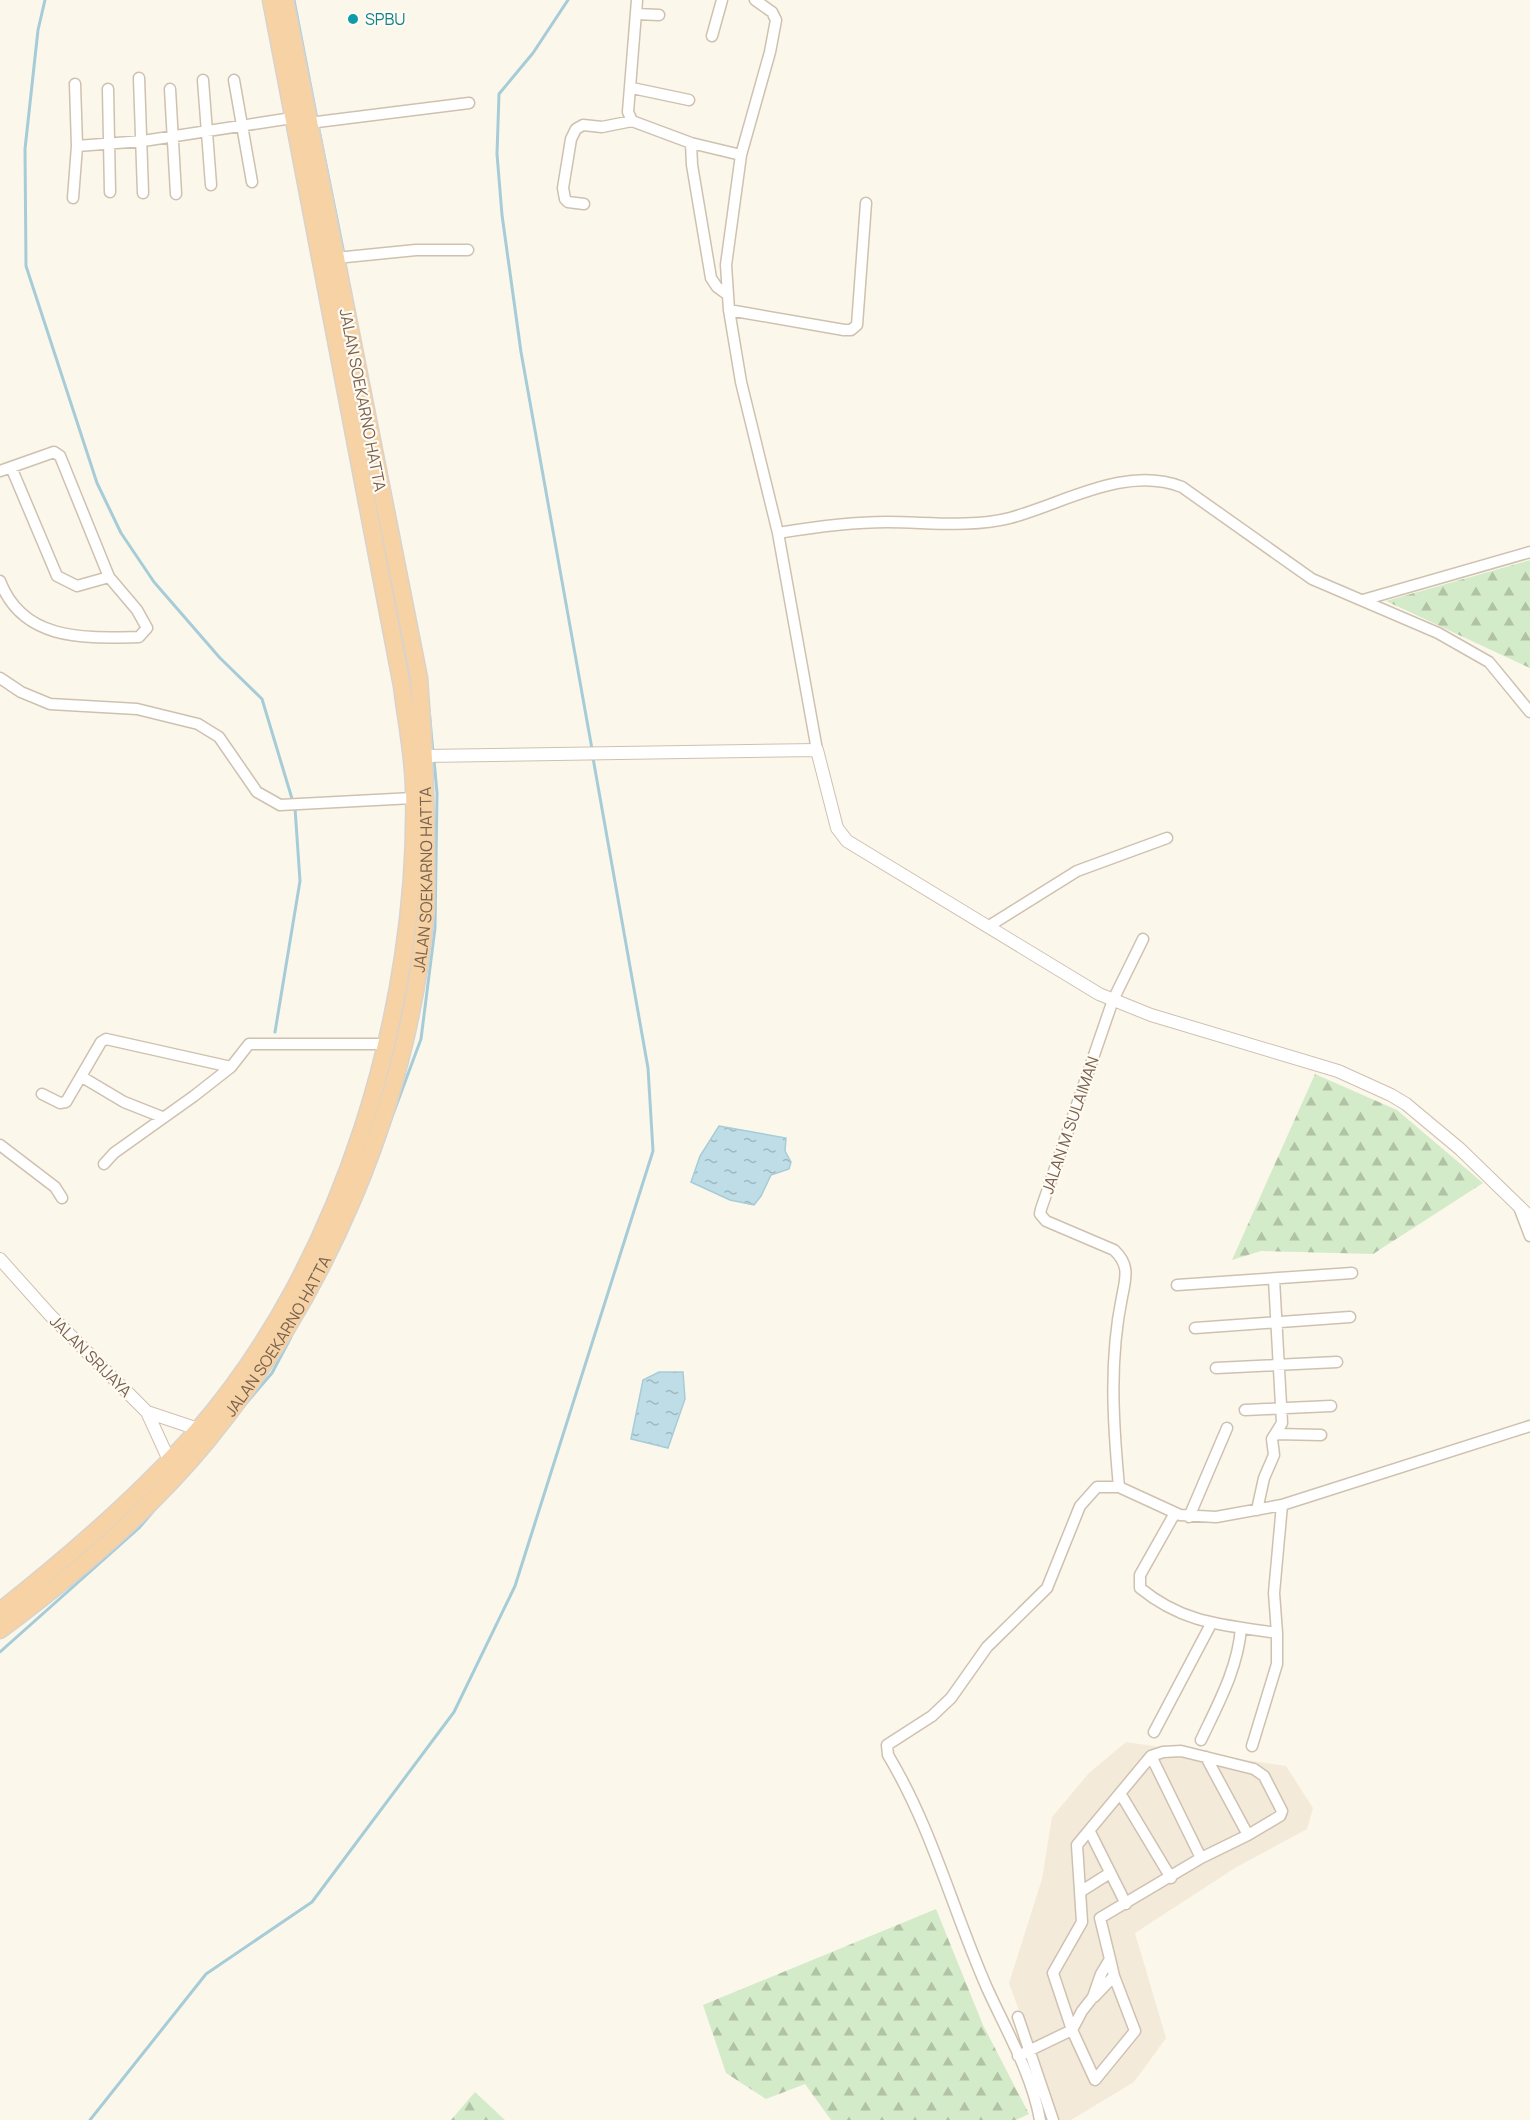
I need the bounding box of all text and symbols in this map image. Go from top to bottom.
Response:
place label: SPBU [365,8,406,30]
marker: SPBU [346,12,360,26]
street label: JALAN SOEKARNO HATTA [334,307,392,493]
street label: JALAN SOEKARNO HATTA [407,787,437,974]
street label: JALAN M SULAIMAN [1036,1053,1104,1197]
street label: JALAN SOEKARNO HATTA [219,1252,336,1421]
street label: JALAN SRIJAYA [45,1310,137,1402]

